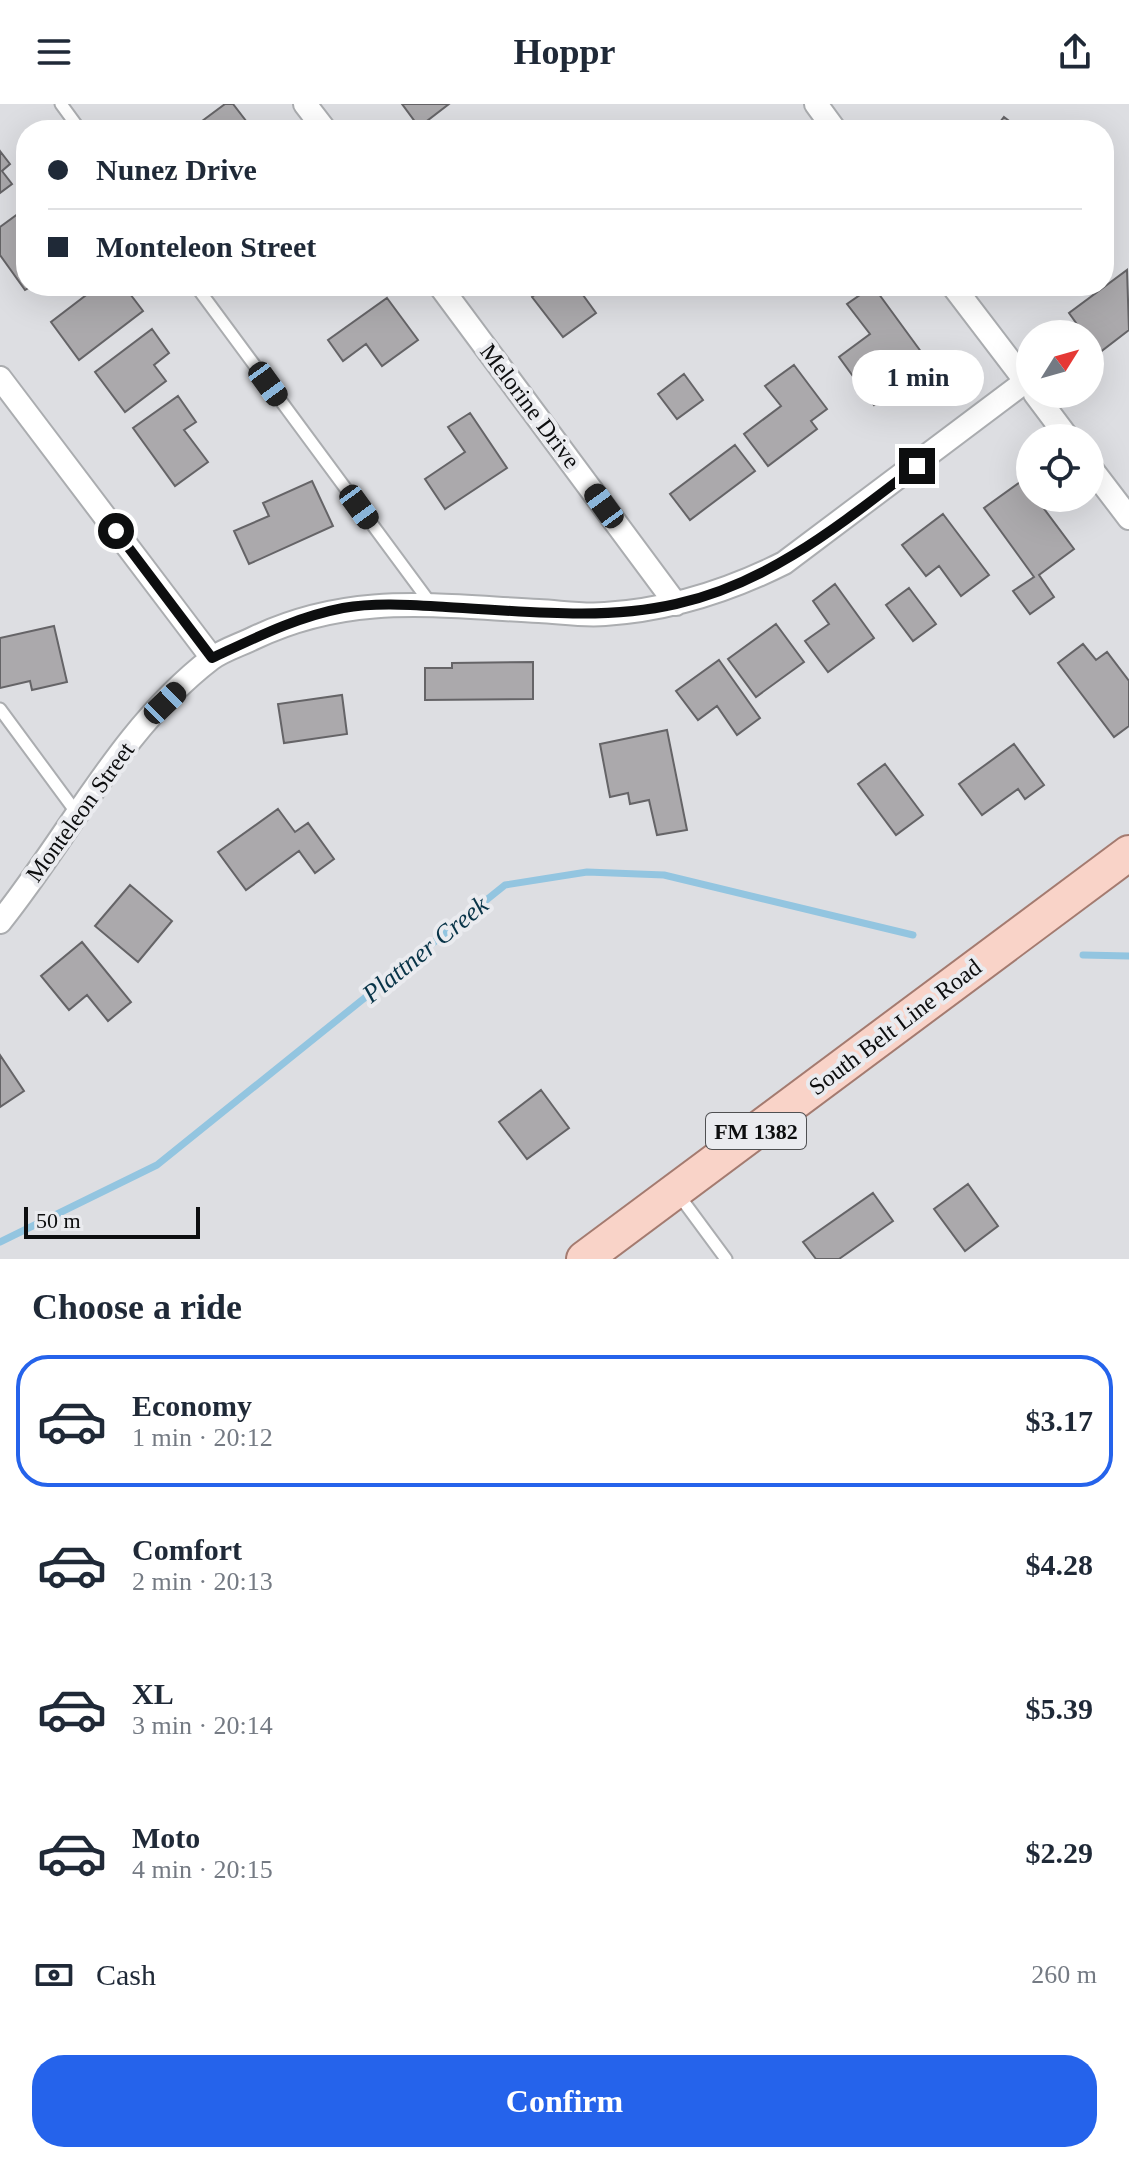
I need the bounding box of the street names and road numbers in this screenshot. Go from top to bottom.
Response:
street label: Melorine Drive [475,339,585,473]
street label: Monteleon Street [21,737,139,887]
street label: South Belt Line Road [804,954,986,1100]
road number: FM 1382 [706,1113,806,1149]

